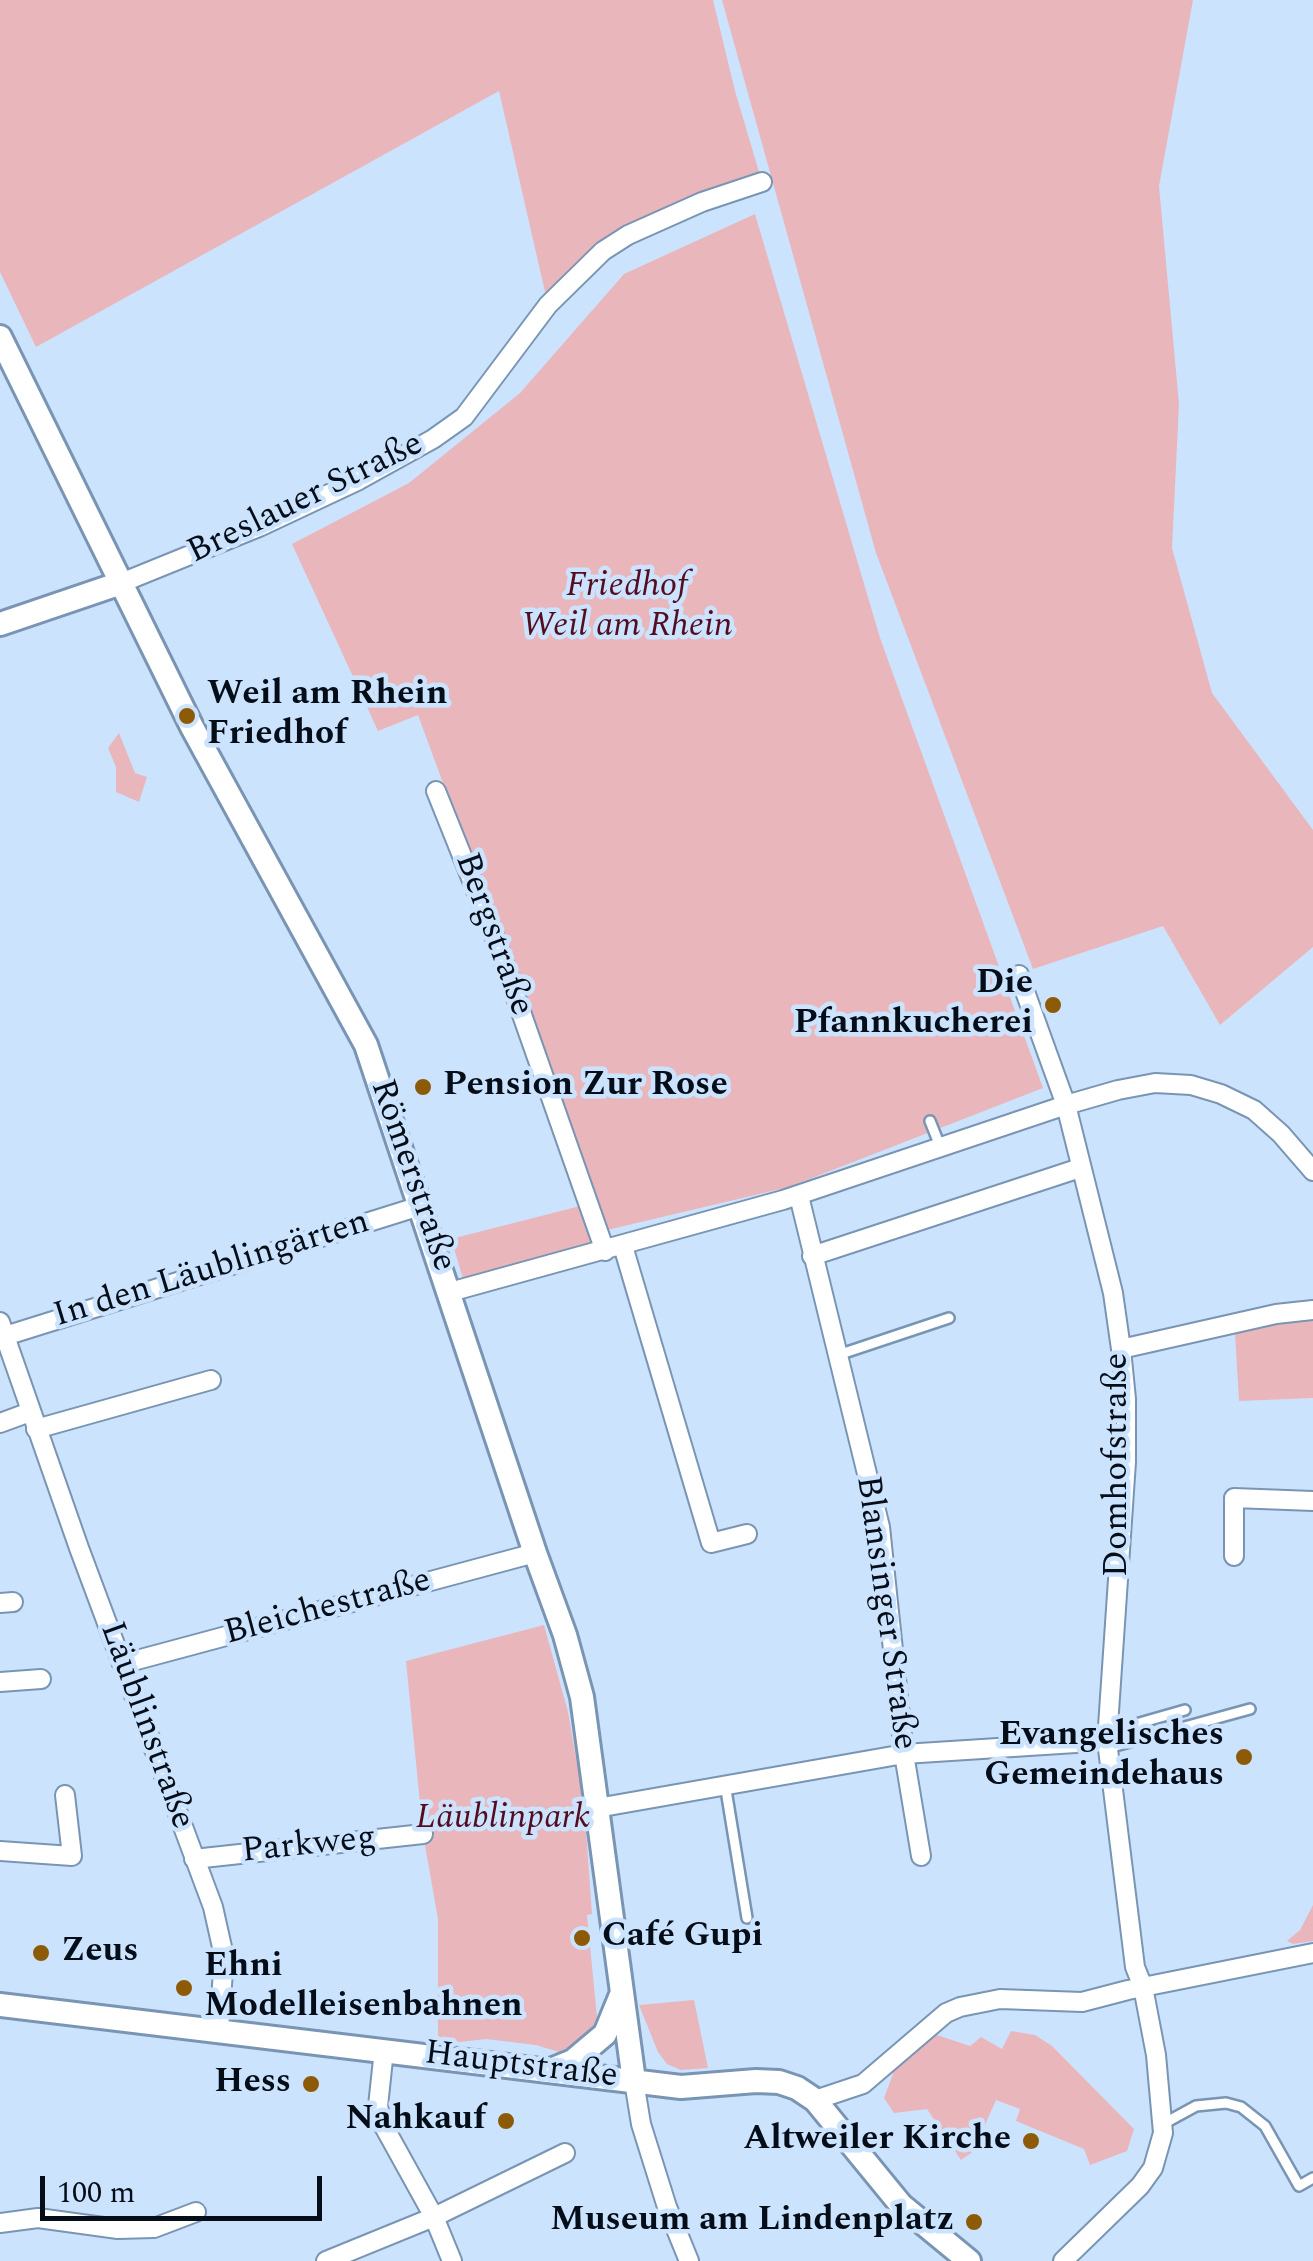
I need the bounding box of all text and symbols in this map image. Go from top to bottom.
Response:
street label: Breslauer Straße [181,425,431,575]
park label: Friedhof Weil am Rhein [521,567,733,649]
place label: Weil am Rhein Friedhof [207,675,448,757]
marker: Weil am Rhein Friedhof [176,705,198,727]
street label: Bergstraße [443,848,541,1022]
place label: Die Pfannkucherei [794,964,1033,1046]
marker: Die Pfannkucherei [1042,994,1064,1016]
place label: Pension Zur Rose [443,1066,728,1108]
street label: Römerstraße [359,1075,463,1277]
marker: Pension Zur Rose [412,1076,434,1098]
street label: In den Läublingärten [49,1203,375,1339]
street label: Domhofstraße [1098,1353,1140,1577]
street label: Blansinger Straße [844,1473,924,1753]
street label: Bleichestraße [220,1561,436,1657]
street label: Läublinstraße [88,1617,202,1835]
place label: Evangelisches Gemeindehaus [984,1716,1224,1798]
marker: Evangelisches Gemeindehaus [1233,1746,1255,1768]
park label: Läublinpark [416,1799,590,1841]
street label: Parkweg [240,1819,378,1875]
place label: Café Gupi [602,1917,763,1959]
marker: Café Gupi [571,1927,593,1949]
place label: Zeus [61,1932,139,1974]
marker: Zeus [30,1942,52,1964]
place label: Ehni Modelleisenbahnen [204,1947,523,2029]
marker: Ehni Modelleisenbahnen [173,1977,195,1999]
street label: Hauptstraße [422,2034,620,2100]
place label: Hess [214,2063,291,2105]
marker: Hess [300,2073,322,2095]
place label: Nahkauf [345,2100,486,2142]
marker: Nahkauf [495,2110,517,2132]
place label: Altweiler Kirche [743,2120,1011,2162]
marker: Altweiler Kirche [1020,2130,1042,2152]
scale bar [45,2156,328,2218]
text: 100 m [57,2170,135,2216]
place label: Museum am Lindenplatz [550,2201,954,2243]
marker: Museum am Lindenplatz [963,2211,985,2233]

